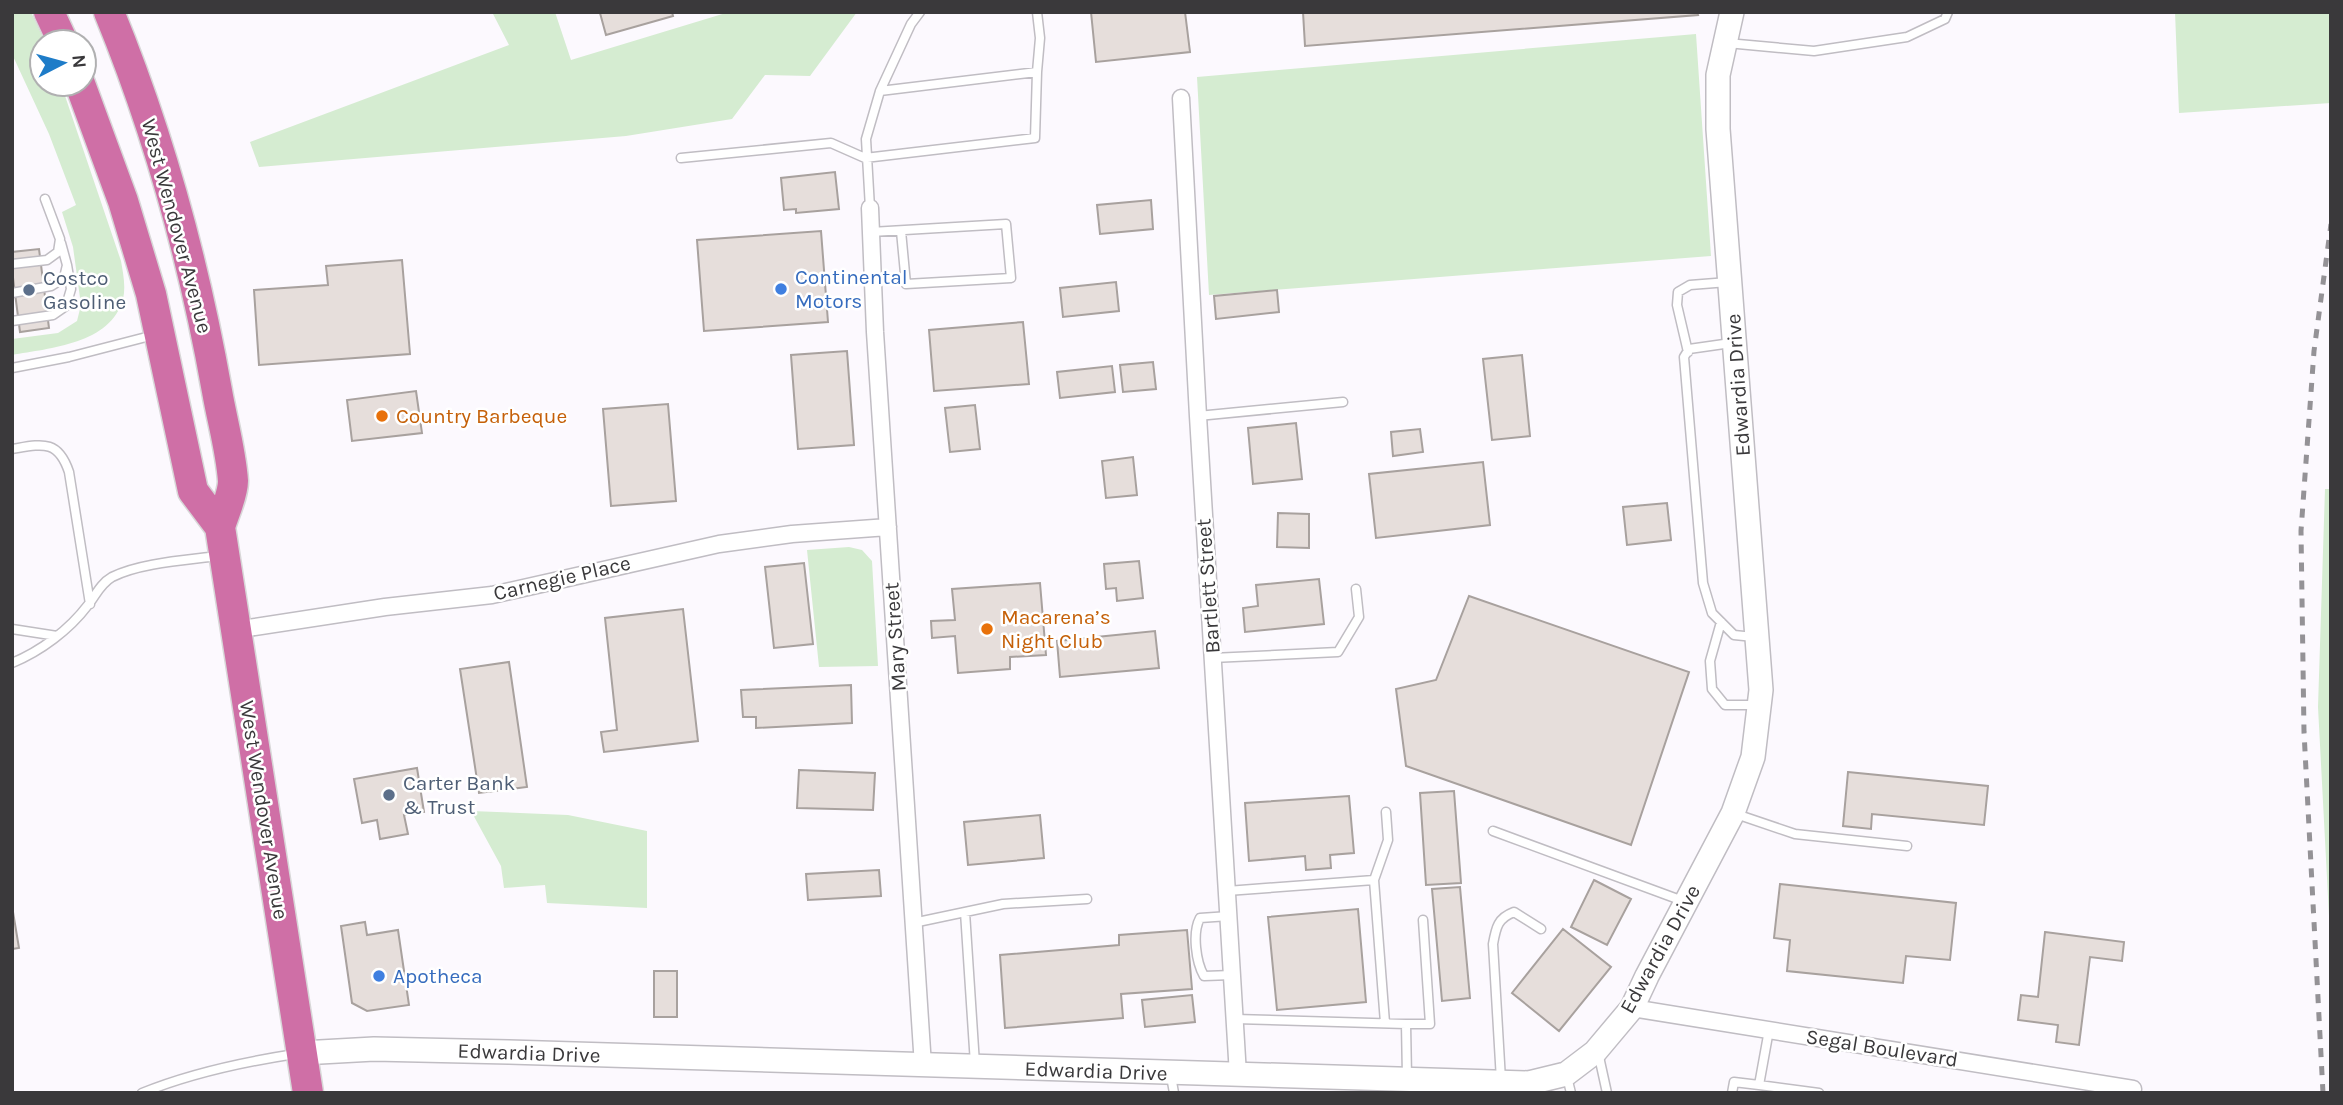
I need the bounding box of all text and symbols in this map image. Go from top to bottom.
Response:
north arrow [28,28,98,98]
text: N [67,53,91,69]
street label: West Wendover Avenue [137,116,217,336]
place label: Continental Motors [795,265,908,313]
place label: Costco Gasoline [43,266,126,314]
marker: Continental Motors [773,281,789,297]
marker: Costco Gasoline [21,282,37,298]
street label: Edwardia Drive [1721,313,1755,457]
place label: Country Barbeque [396,404,567,428]
marker: Country Barbeque [374,408,390,424]
street label: Bartlett Street [1191,518,1225,654]
street label: Carnegie Place [491,551,633,605]
street label: Mary Street [879,582,911,692]
place label: Macarena’s Night Club [1001,605,1111,653]
marker: Macarena’s Night Club [979,621,995,637]
street label: West Wendover Avenue [235,699,293,921]
place label: Carter Bank & Trust [403,771,516,819]
marker: Carter Bank & Trust [381,787,397,803]
street label: Edwardia Drive [1615,881,1705,1017]
place label: Apotheca [393,964,483,988]
marker: Apotheca [371,968,387,984]
street label: Segal Boulevard [1804,1024,1960,1072]
street label: Edwardia Drive [457,1039,601,1067]
street label: Edwardia Drive [1024,1057,1168,1085]

